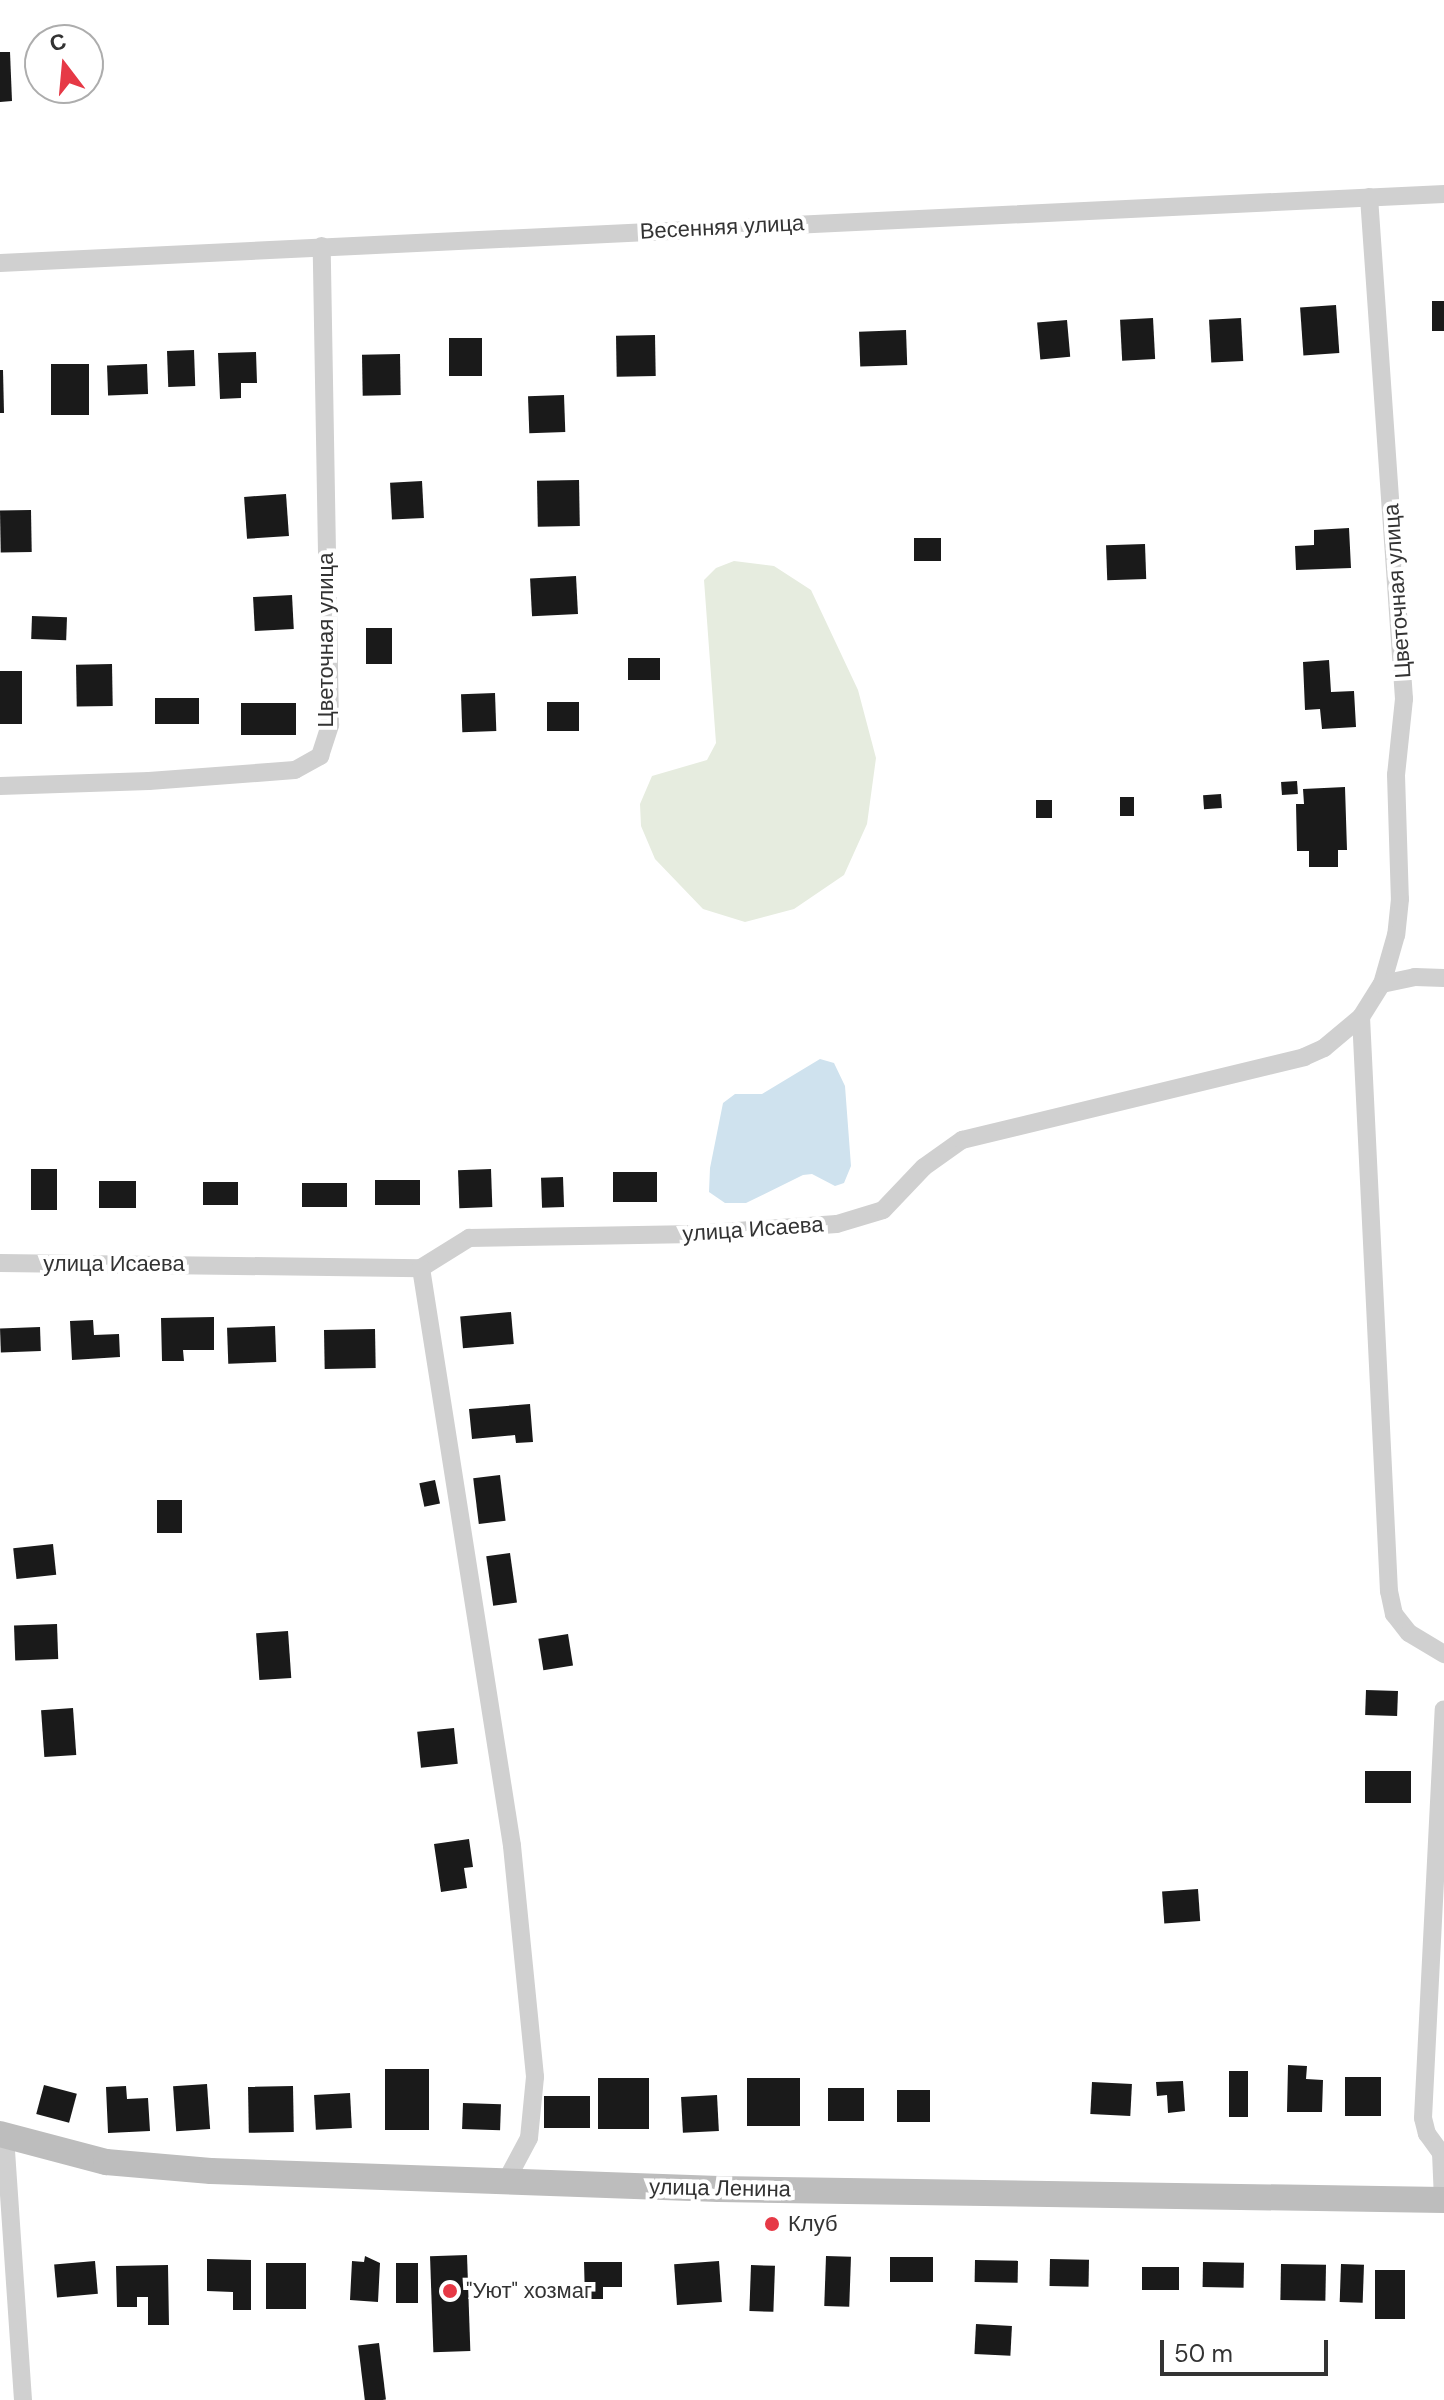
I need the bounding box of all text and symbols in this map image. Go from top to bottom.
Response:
north arrow [24,24,104,104]
text: С [46,26,69,59]
street label: Весенняя улица [639,210,805,244]
street label: Цветочная улица [1378,503,1416,679]
street label: Цветочная улица [313,553,339,727]
street label: улица Исаева [682,1211,824,1247]
street label: улица Исаева [43,1251,185,1277]
street label: улица Ленина [649,2174,791,2202]
place label: Клуб [788,2211,838,2237]
marker: Клуб [763,2215,781,2233]
place label: "Уют" хозмаг [466,2278,592,2304]
marker: "Уют" хозмаг [441,2282,459,2300]
scale bar [1164,2324,1332,2374]
text: 50 m [1174,2338,1233,2369]

